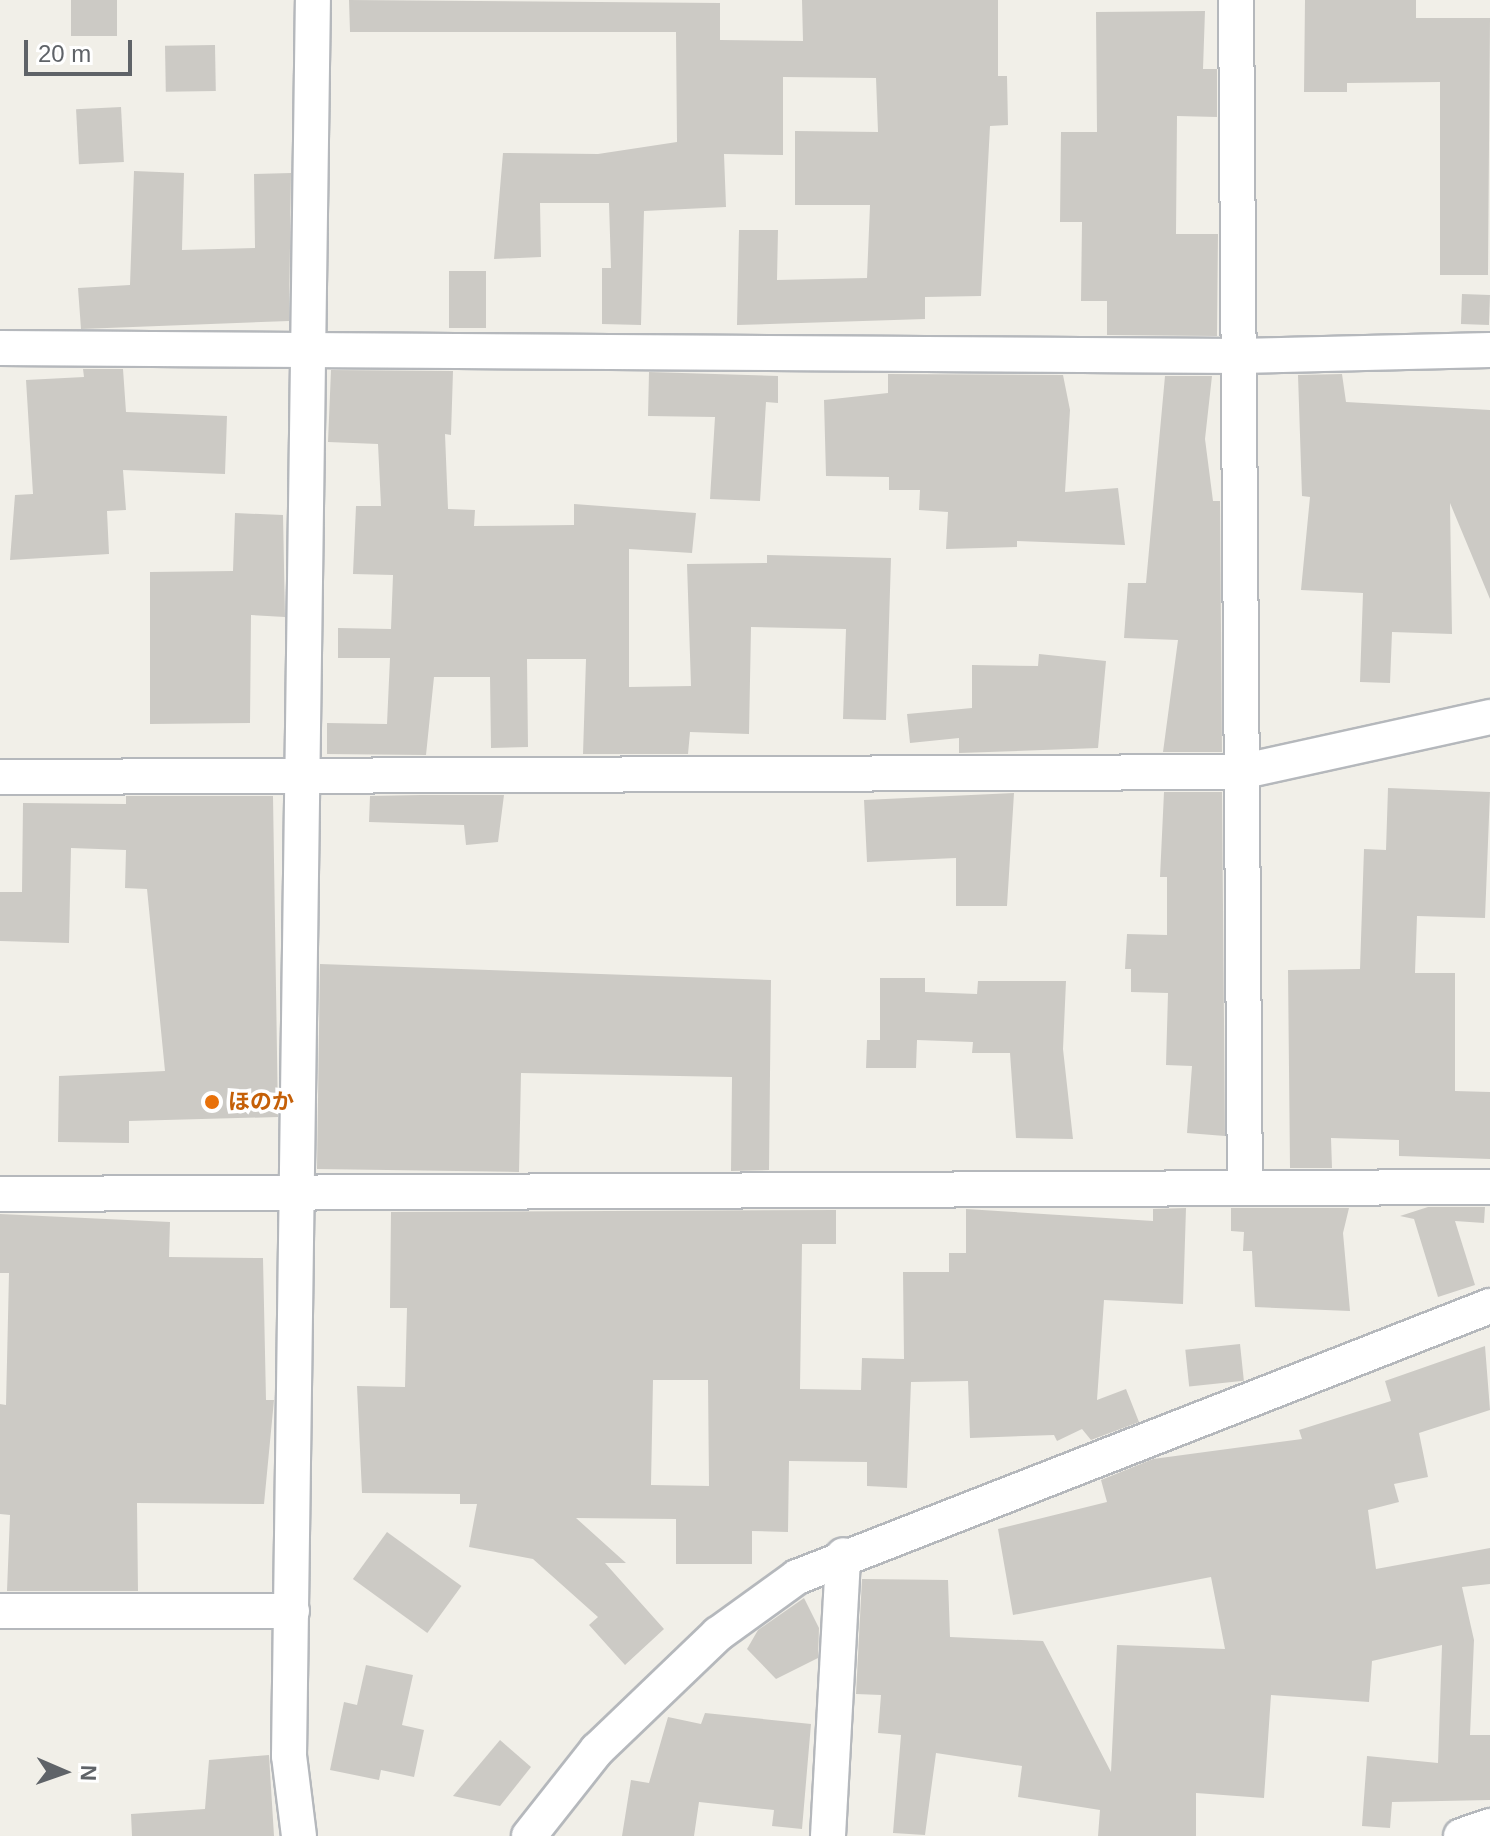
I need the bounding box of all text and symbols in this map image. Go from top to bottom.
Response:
scale bar [28,24,136,74]
text: 20 m [38,40,91,67]
place label: ほのか [228,1089,294,1115]
marker: ほのか [203,1093,221,1111]
north arrow [24,1732,104,1812]
text: N [76,1764,101,1781]

